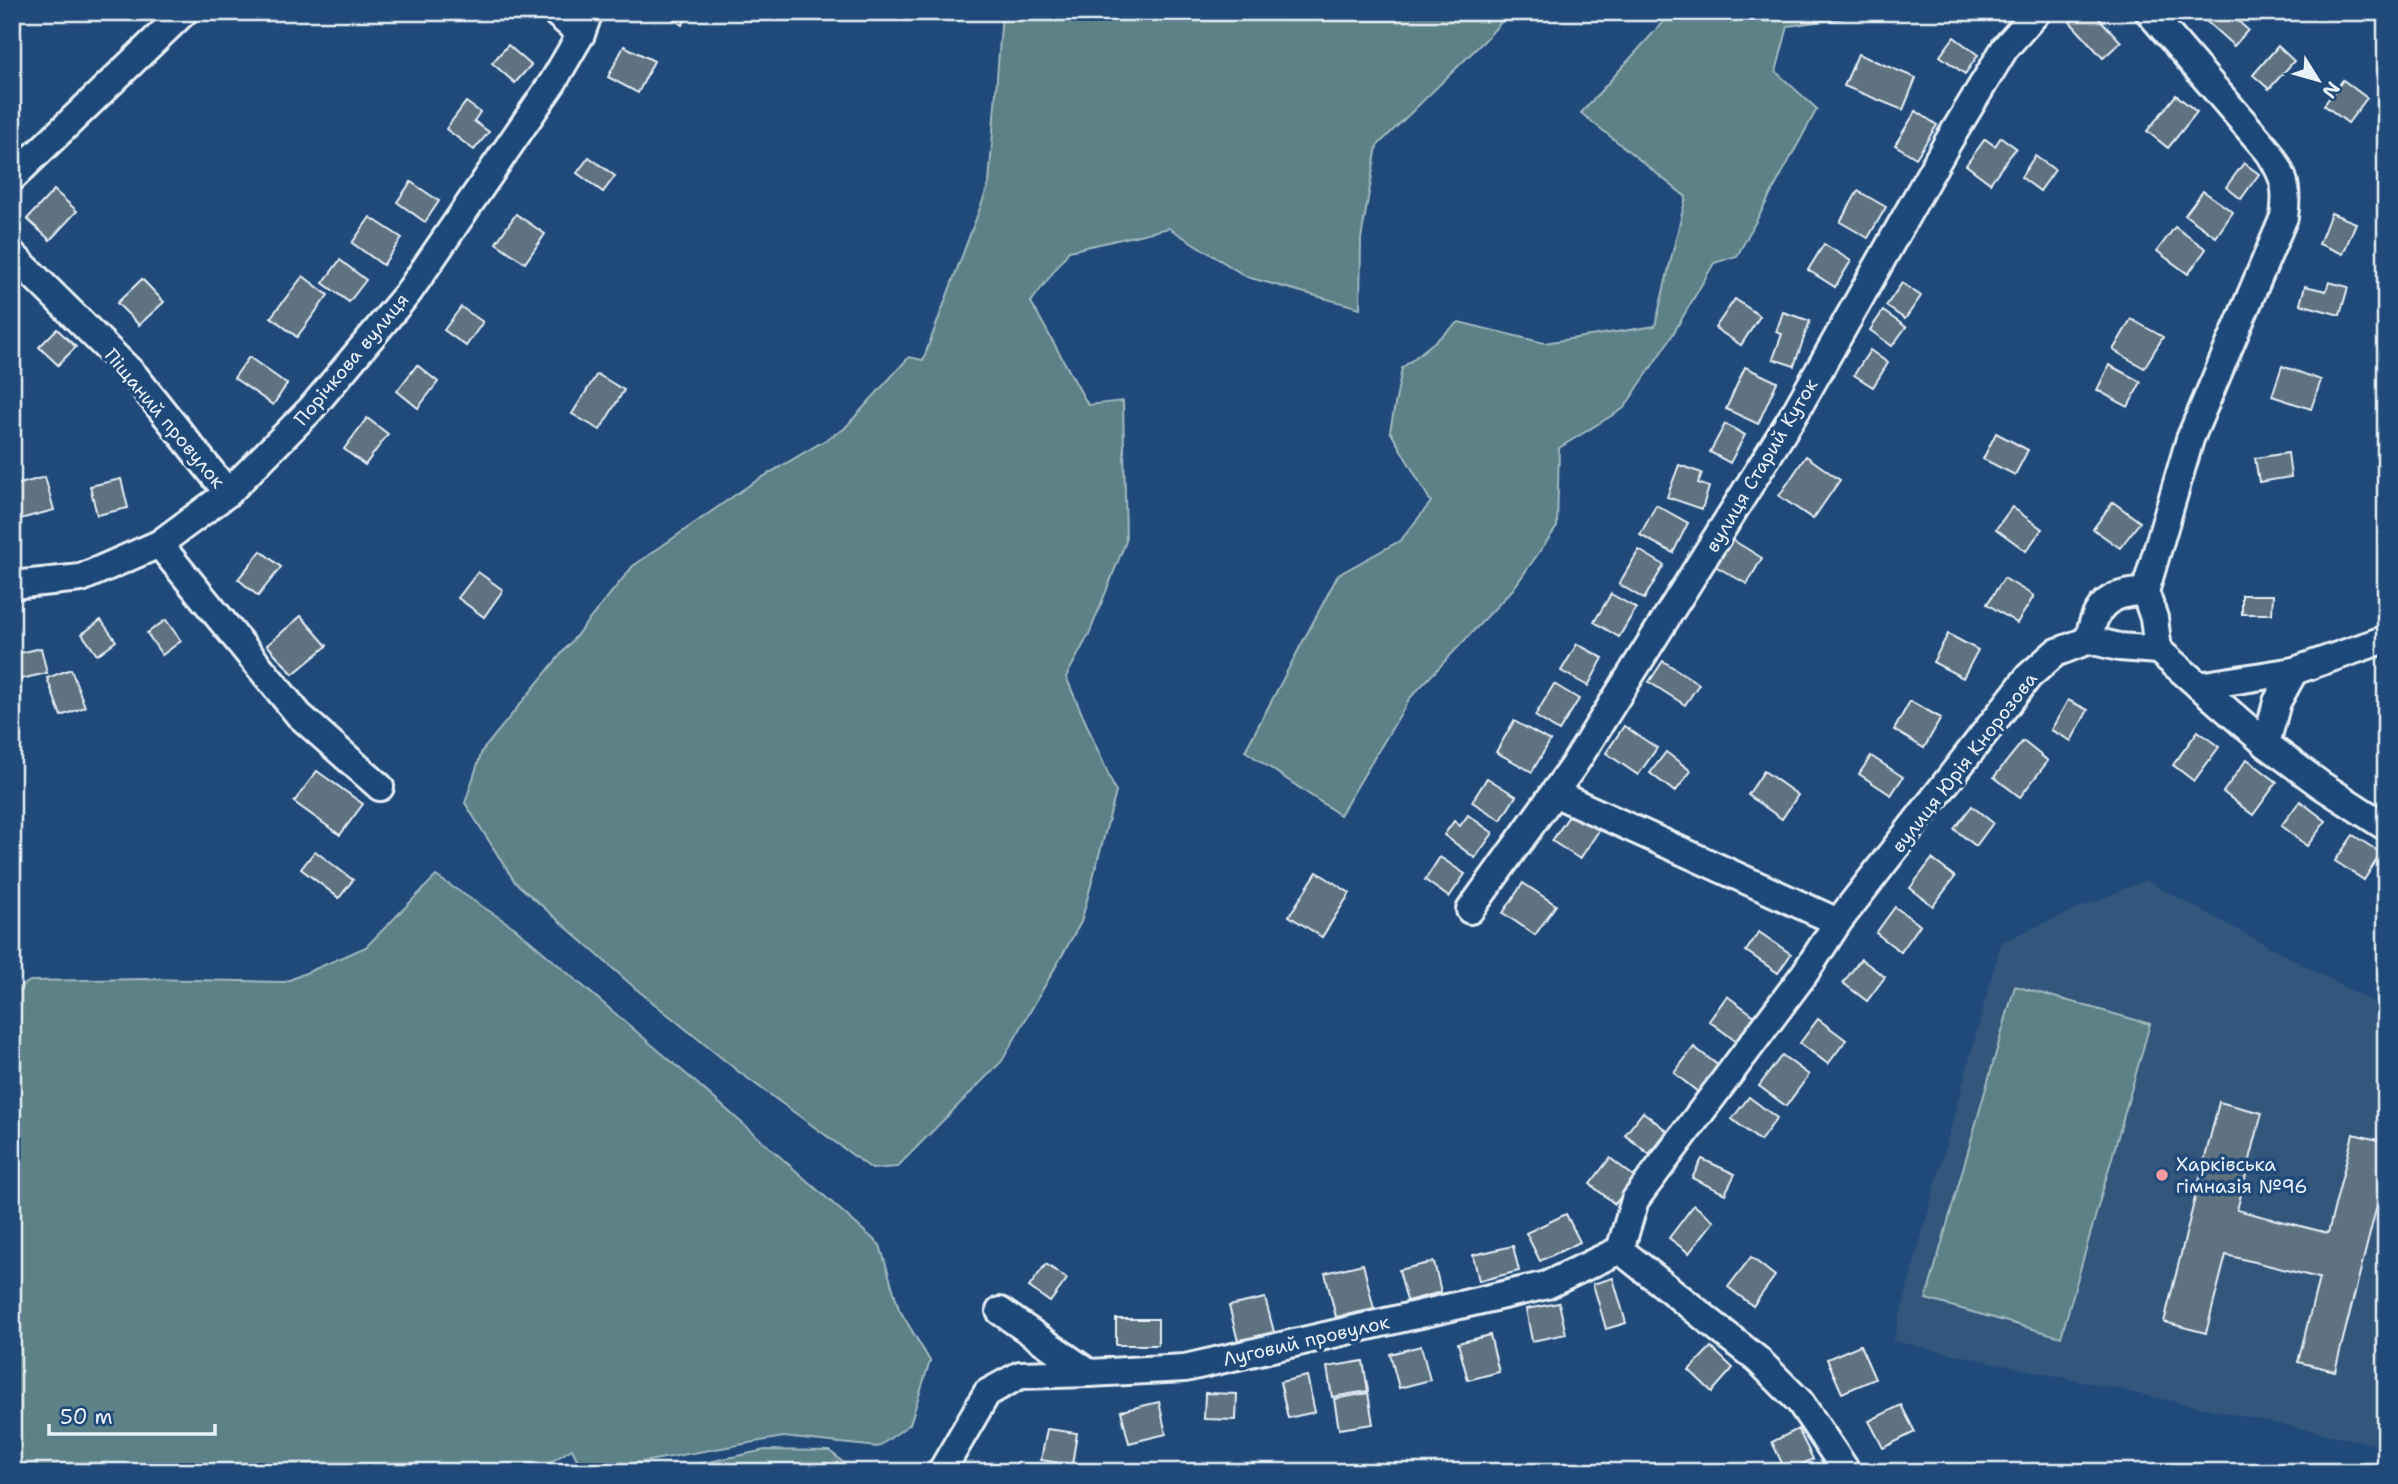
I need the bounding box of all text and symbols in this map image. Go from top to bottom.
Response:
north arrow [2282,46,2352,116]
text: N [2317,76,2346,103]
street label: Порічкова вулиця [289,288,414,431]
street label: Піщаний провулок [99,343,230,493]
street label: вулиця Старий Куток [1700,374,1823,557]
street label: вулиця Юрія Кнорозова [1886,667,2043,858]
place label: Харківська гімназія №96 [2176,1152,2308,1199]
marker: Харківська гімназія №96 [2154,1167,2170,1183]
street label: Луговий провулок [1221,1309,1392,1372]
scale bar [49,1393,215,1437]
text: 50 m [60,1403,113,1431]

